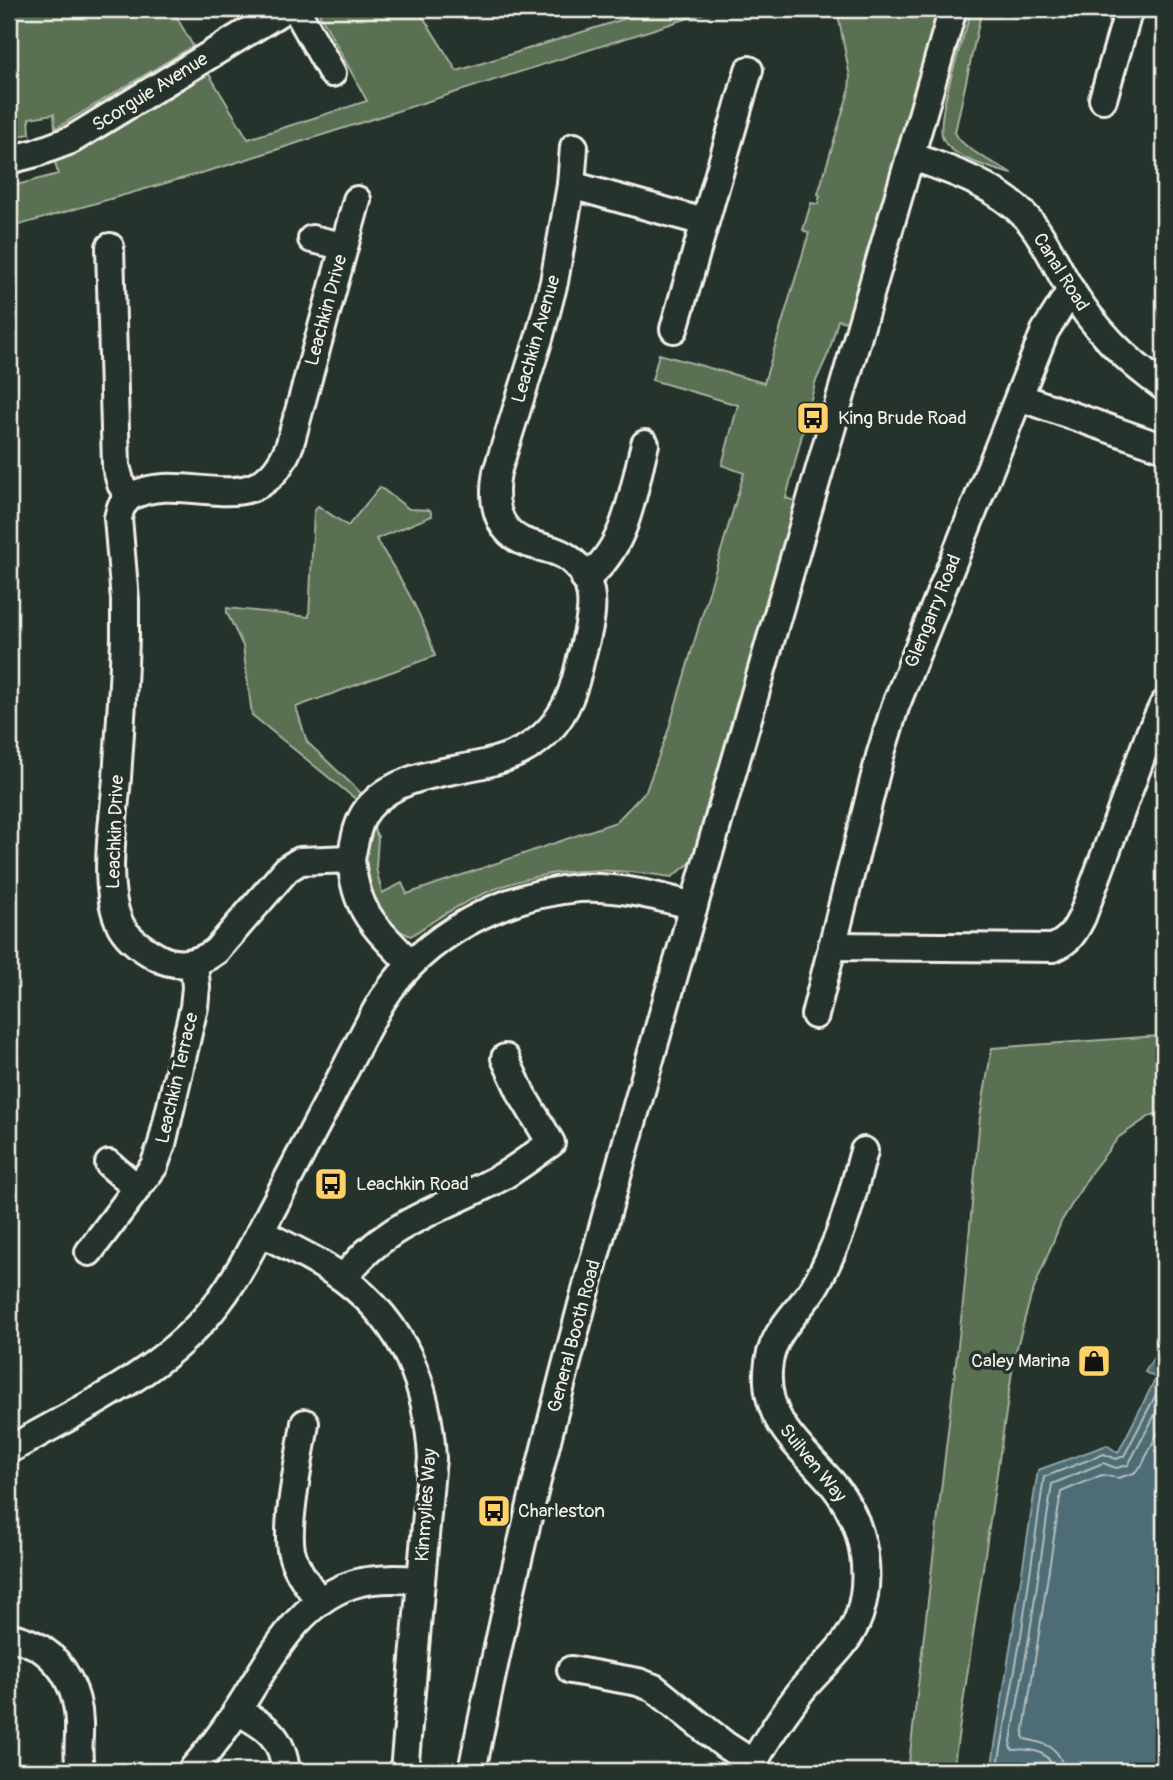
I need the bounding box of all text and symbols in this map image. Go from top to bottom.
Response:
street label: Scorguie Avenue [88,46,213,137]
street label: Canal Road [1028,229,1094,315]
street label: Leachkin Drive [300,251,353,368]
street label: Leachkin Avenue [506,272,566,406]
bus stop icon: King Brude Road [794,399,832,437]
place label: King Brude Road [838,406,967,430]
street label: Glengarry Road [899,551,967,671]
street label: Leachkin Drive [101,774,129,889]
street label: Leachkin Terrace [150,1010,204,1146]
bus stop icon: Leachkin Road [312,1165,350,1203]
place label: Leachkin Road [356,1172,469,1196]
street label: General Booth Road [542,1257,606,1415]
shop icon: Caley Marina [1075,1342,1113,1380]
place label: Caley Marina [971,1349,1070,1373]
street label: Suilven Way [774,1419,852,1507]
street label: Kinmylies Way [410,1448,442,1562]
bus stop icon: Charleston [475,1492,513,1530]
place label: Charleston [518,1499,605,1523]

